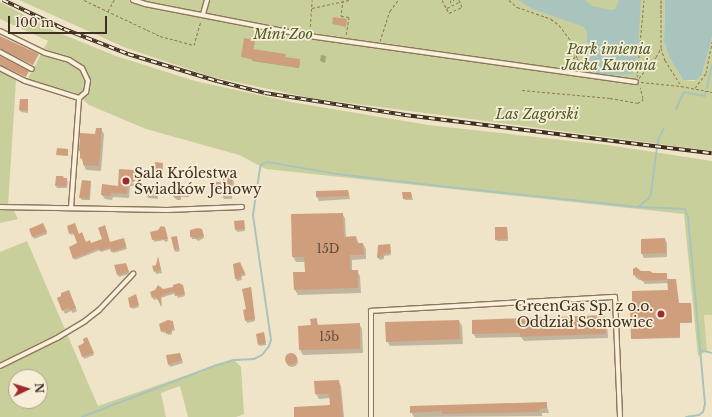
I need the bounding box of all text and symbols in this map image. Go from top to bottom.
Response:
scale bar [10,8,109,34]
text: 100 m [15,15,54,30]
park label: Mini Zoo [253,26,313,42]
park label: Park imienia Jacka Kuronia [562,41,656,74]
park label: Las Zagórski [495,106,579,122]
place label: Sala Królestwa Świadków Jehowy [134,165,262,198]
marker: Sala Królestwa Świadków Jehowy [121,176,131,186]
house number: 15D [317,242,339,256]
place label: GreenGas Sp. z o.o. Oddział Sosnowiec [515,298,653,330]
marker: GreenGas Sp. z o.o. Oddział Sosnowiec [656,309,666,319]
house number: 15b [319,330,339,344]
north arrow [8,369,48,409]
text: N [32,383,46,394]

